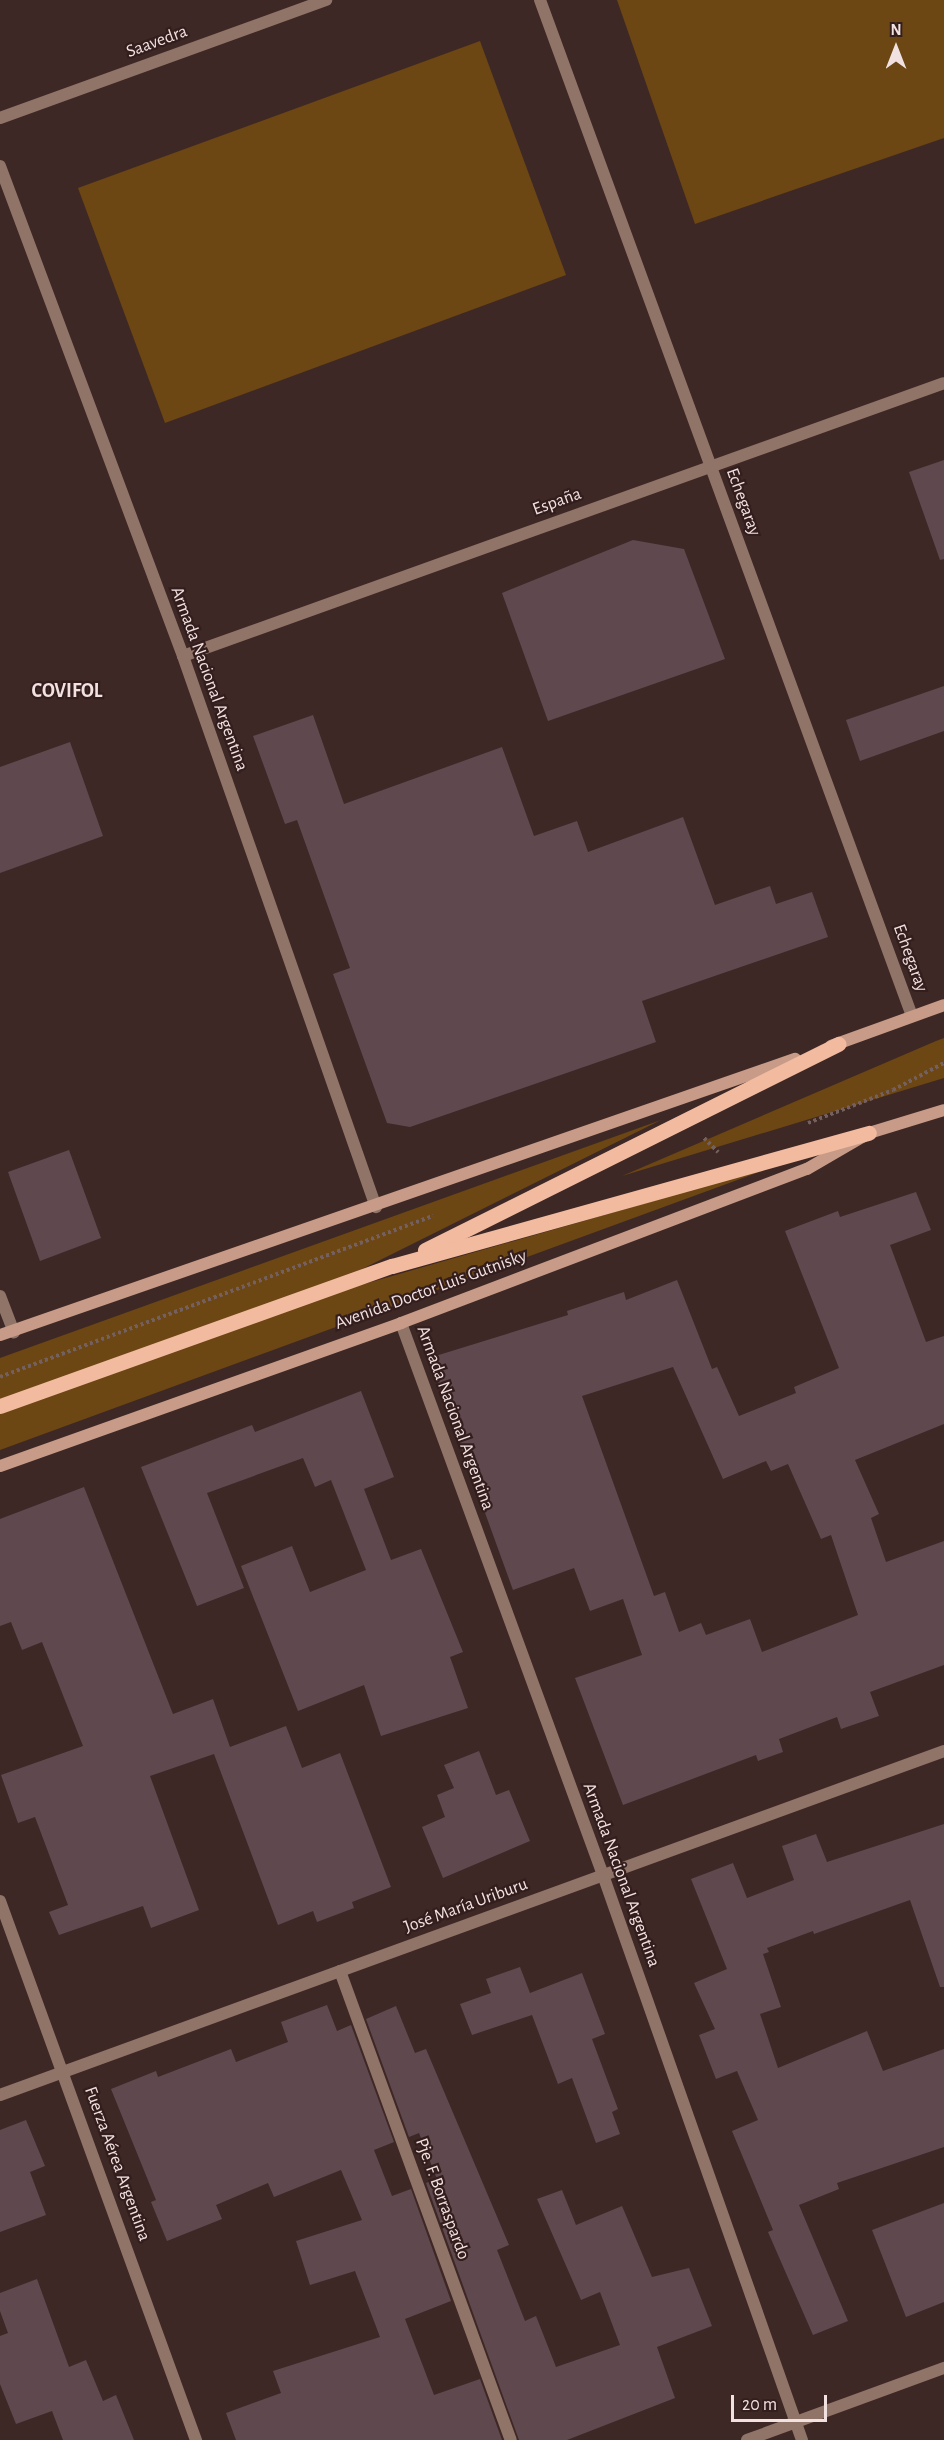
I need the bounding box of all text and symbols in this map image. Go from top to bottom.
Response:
north arrow [866,18,926,78]
street label: Saavedra [123,21,191,63]
text: N [890,22,902,38]
street label: Echegaray [721,465,765,539]
street label: España [530,483,584,521]
street label: Armada Nacional Argentina [166,584,252,774]
district label: COVIFOL [32,679,102,703]
street label: Echegaray [888,921,932,995]
street label: Avenida Doctor Luis Gutnisky [332,1245,530,1335]
street label: Armada Nacional Argentina [412,1323,498,1513]
street label: Armada Nacional Argentina [578,1780,664,1970]
street label: José María Uriburu [401,1874,531,1938]
street label: Fuerza Aérea Argentina [79,2084,155,2244]
street label: Pje. F. Borraspardo [410,2135,474,2263]
scale bar [734,2383,830,2421]
text: 20 m [742,2396,777,2414]

